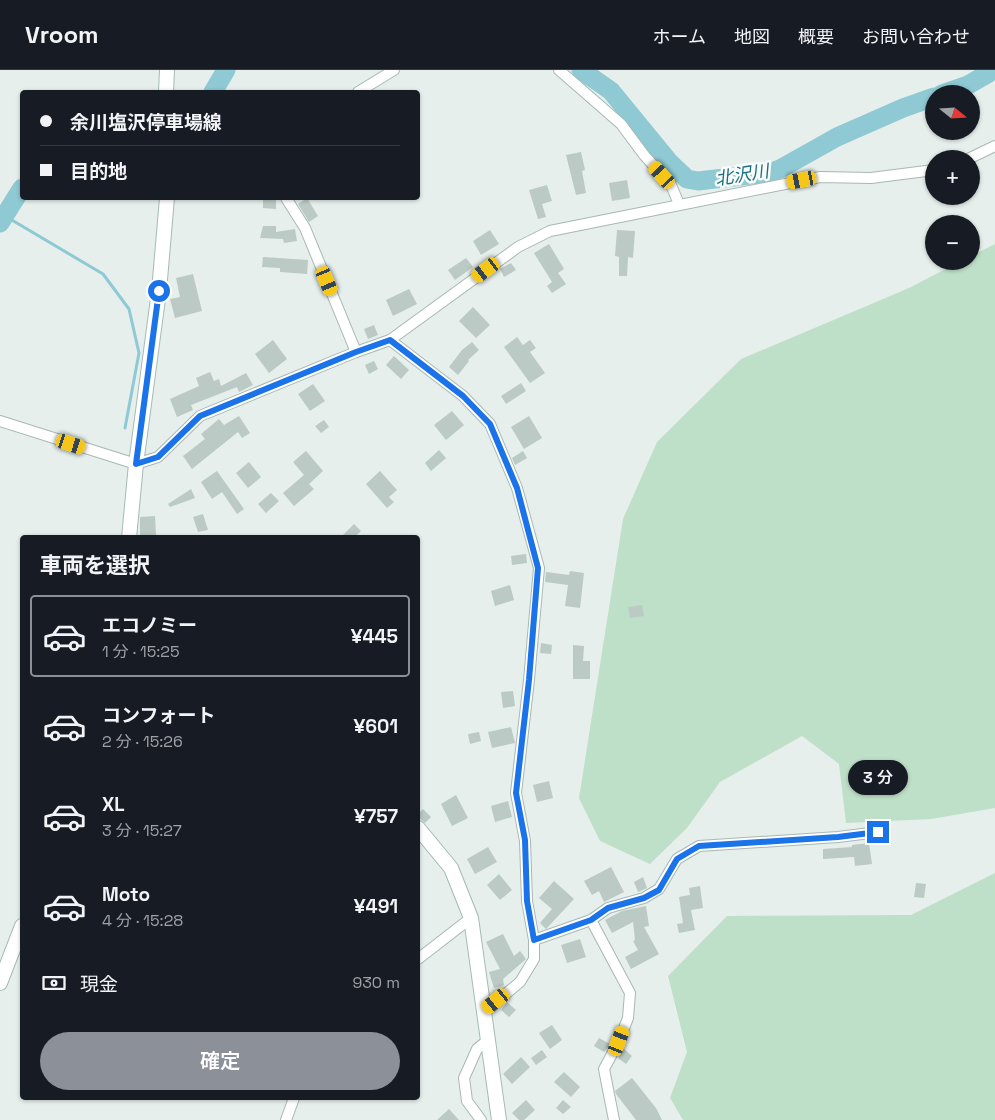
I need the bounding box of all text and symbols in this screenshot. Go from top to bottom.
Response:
text: Vroom [25,19,99,50]
text: ホーム [653,25,706,48]
text: 地図 [734,25,770,48]
text: 概要 [798,25,834,48]
text: お問い合わせ [862,25,970,48]
north arrow [925,85,980,140]
map controls [925,85,980,270]
text: 余川塩沢停車場線 [70,110,222,135]
button: + [925,150,980,205]
text: 目的地 [70,159,127,184]
car [646,159,677,191]
water label: 北沢川 [713,159,772,190]
car [785,170,818,190]
button: − [925,215,980,270]
car [469,255,502,285]
car [314,264,339,298]
route start [148,280,170,302]
car [54,432,87,456]
text: 車両を選択 [40,551,150,579]
text: エコノミー [102,613,197,638]
icon: car [42,614,87,659]
text: ¥445 [351,624,398,649]
text: 1 分 · 15:25 [102,641,180,662]
text: コンフォート [102,703,215,728]
icon: car [42,704,87,749]
text: ¥601 [354,714,398,739]
text: 2 分 · 15:26 [102,731,183,752]
callout: 3 分 [848,760,908,794]
text: 3 分 [863,767,893,788]
text: XL [102,792,125,817]
icon: car [42,794,87,839]
text: ¥757 [354,804,398,829]
text: 3 分 · 15:27 [102,820,182,841]
route end [867,821,889,843]
text: Moto [102,882,150,907]
icon: car [42,884,87,929]
text: ¥491 [354,894,398,919]
text: 4 分 · 15:28 [102,910,183,931]
icon: cash [40,969,68,997]
text: 現金 [80,972,118,997]
text: 930 m [352,972,400,993]
car [479,986,512,1016]
car [606,1024,631,1058]
button: 確定 [40,1032,400,1090]

